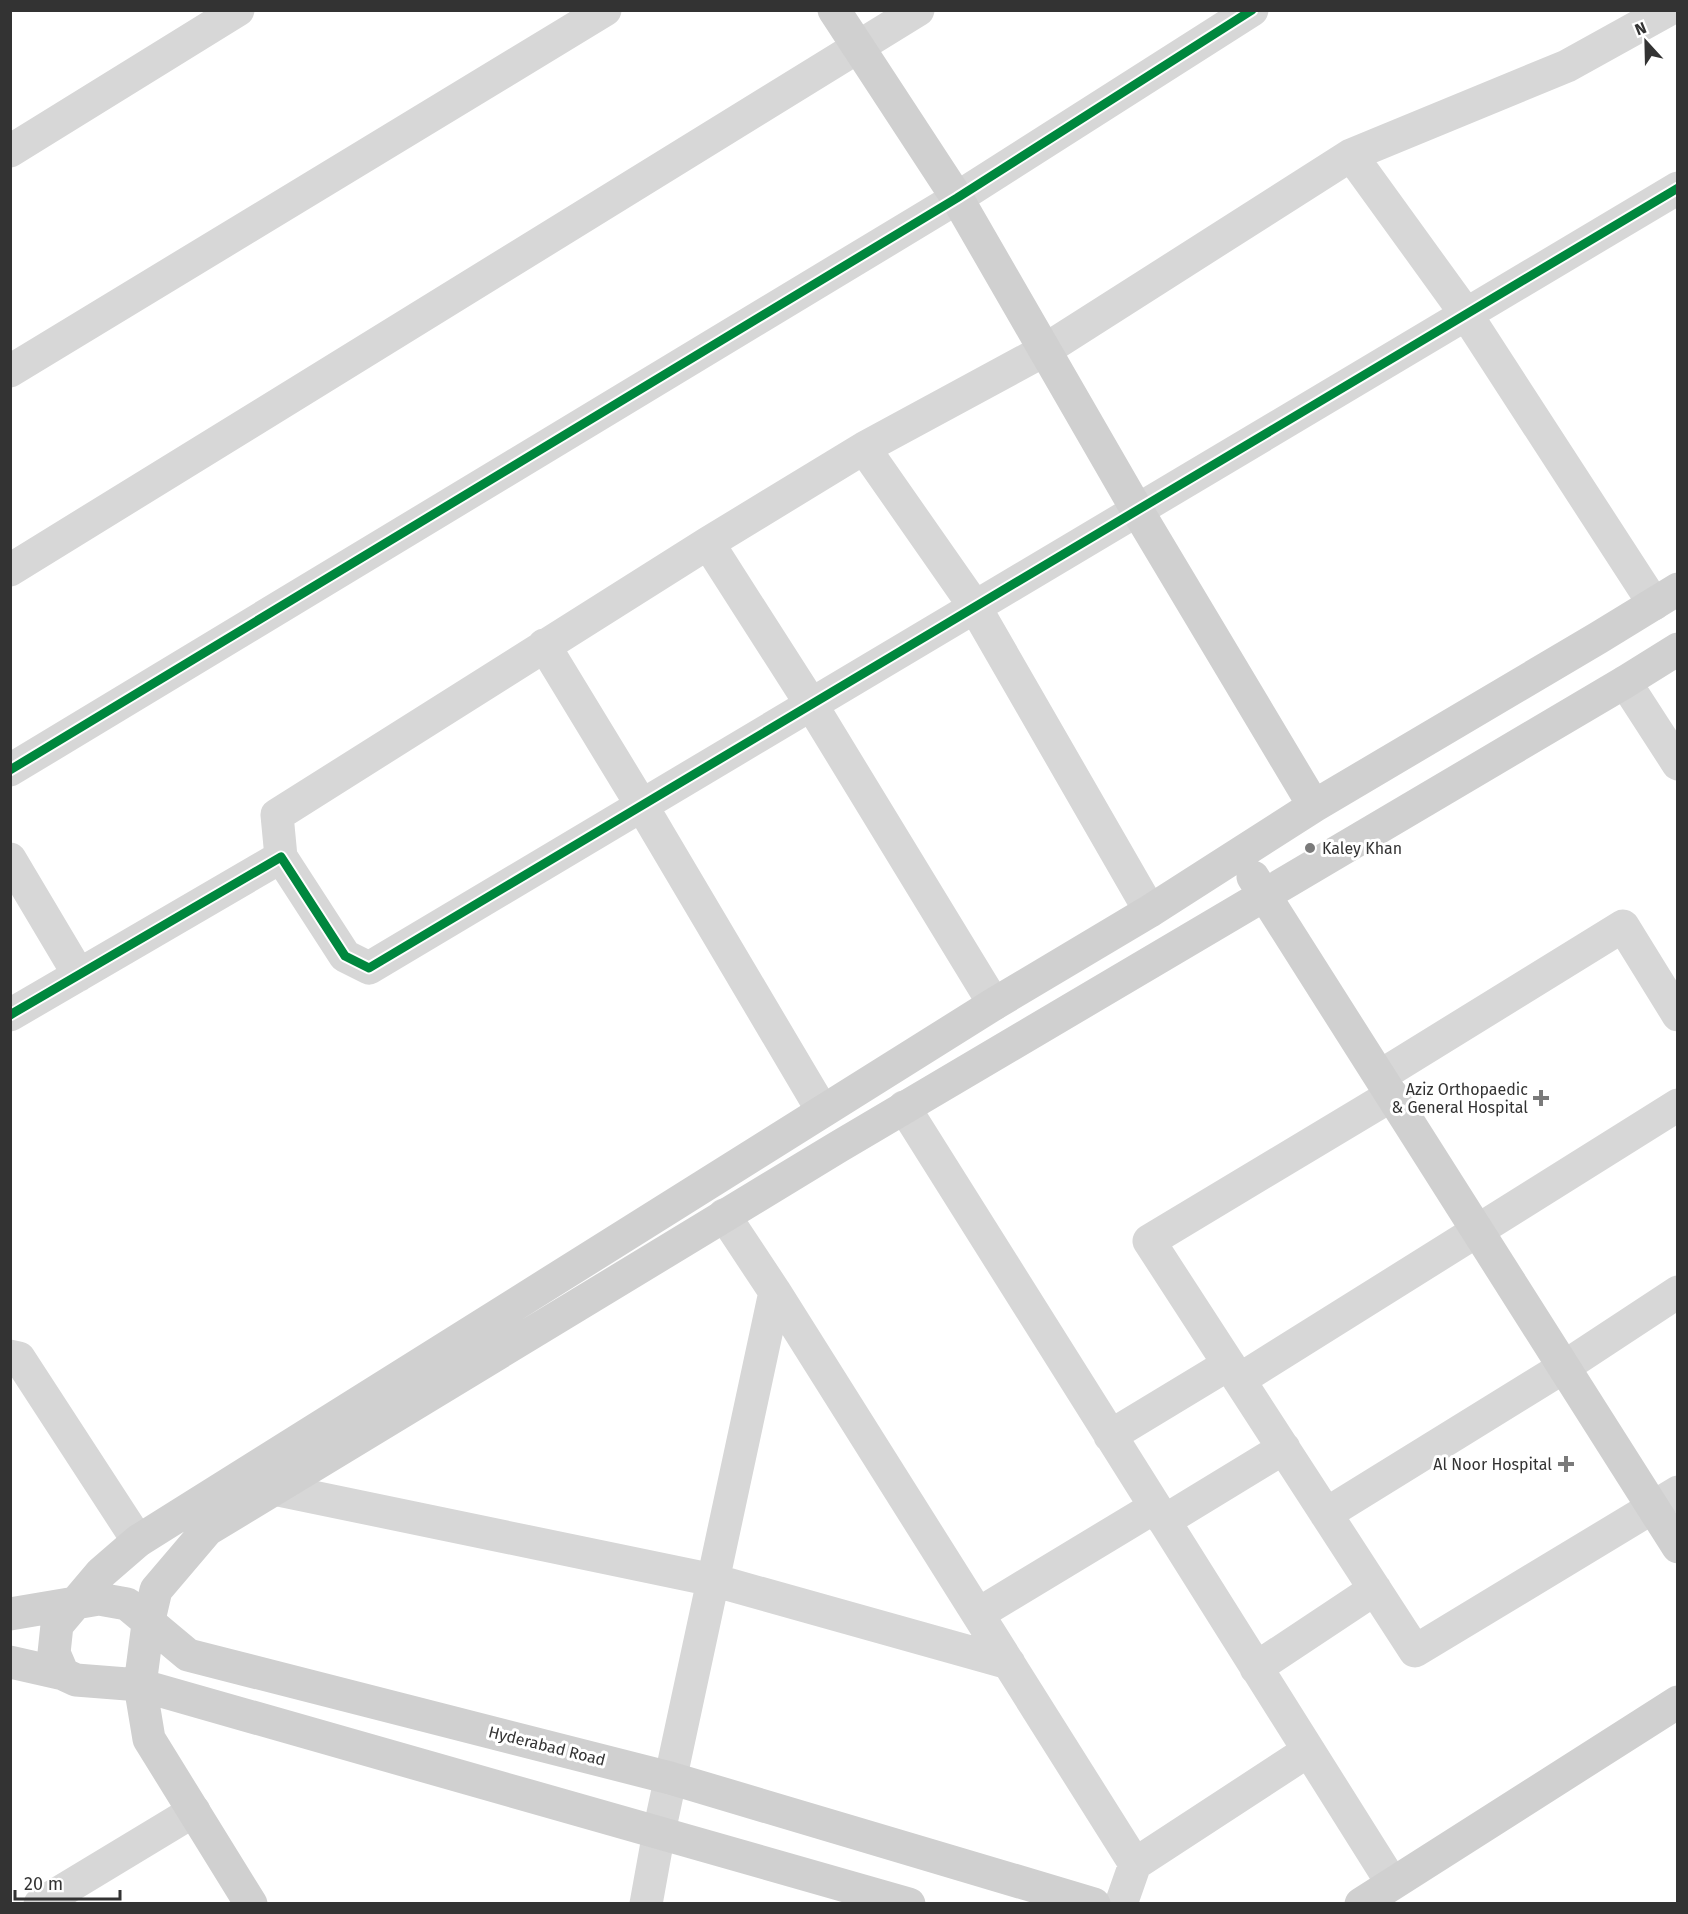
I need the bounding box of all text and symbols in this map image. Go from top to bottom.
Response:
north arrow [1616,12,1676,72]
text: N [1632,18,1649,39]
place label: Kaley Khan [1322,839,1402,858]
marker: Kaley Khan [1303,841,1317,855]
place label: Aziz Orthopaedic & General Hospital [1391,1080,1528,1117]
marker: Aziz Orthopaedic & General Hospital [1532,1089,1550,1107]
place label: Al Noor Hospital [1433,1455,1552,1474]
marker: Al Noor Hospital [1557,1455,1575,1473]
street label: Hyderabad Road [486,1722,608,1770]
scale bar [15,1863,120,1901]
text: 20 m [24,1873,63,1895]

